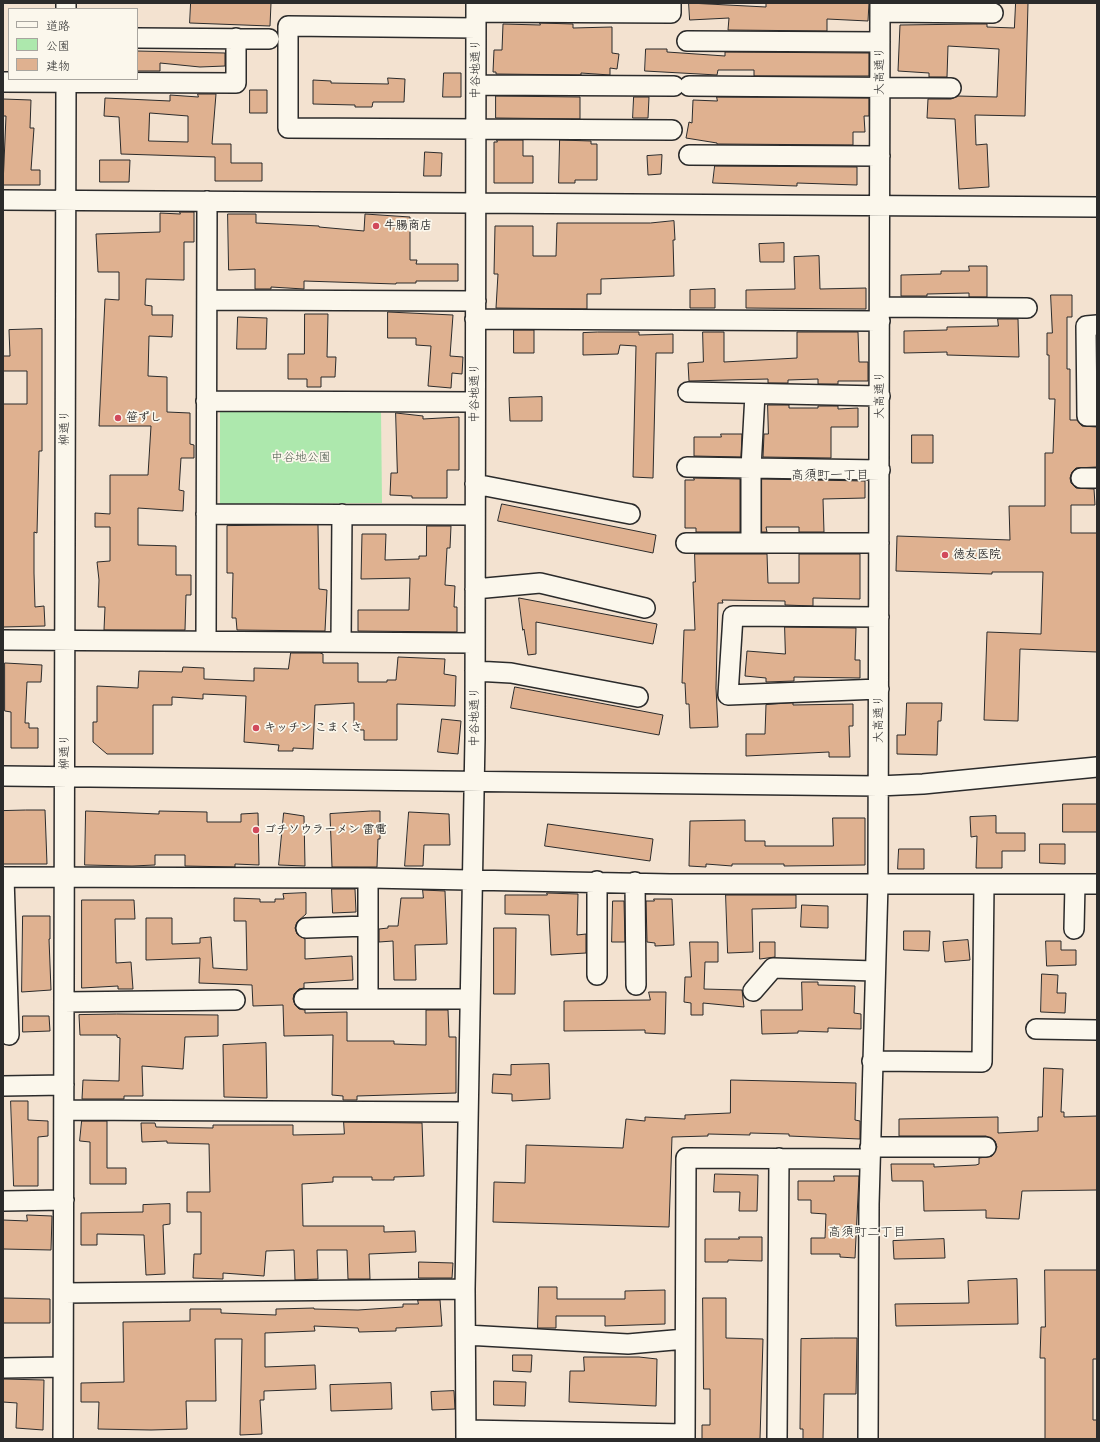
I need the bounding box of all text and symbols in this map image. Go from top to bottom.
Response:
legend [8,8,138,80]
text: 道路 [46,19,70,33]
text: 公園 [46,39,70,53]
street label: 中谷地通り [469,39,483,99]
street label: 大高通り [873,47,887,95]
text: 建物 [46,59,70,73]
place label: 牛腸商店 [384,219,432,233]
marker: 牛腸商店 [371,221,381,231]
street label: 中谷地通り [468,363,482,423]
street label: 大高通り [873,371,887,419]
street label: 柳通り [58,410,72,446]
place label: 笹ずし [126,411,162,425]
marker: 笹ずし [113,413,123,423]
park label: 中谷地公園 [271,451,331,465]
district label: 高須町一丁目 [791,468,869,484]
place label: 徳友医院 [953,548,1001,562]
marker: 徳友医院 [940,550,950,560]
street label: 中谷地通り [468,687,482,747]
street label: 大高通り [872,695,886,743]
place label: キッチン こまくさ [264,721,363,735]
marker: キッチン こまくさ [251,723,261,733]
street label: 柳通り [58,734,72,770]
place label: ゴチソウラーメン 雷電 [264,823,387,837]
marker: ゴチソウラーメン 雷電 [251,825,261,835]
district label: 高須町二丁目 [828,1225,906,1241]

